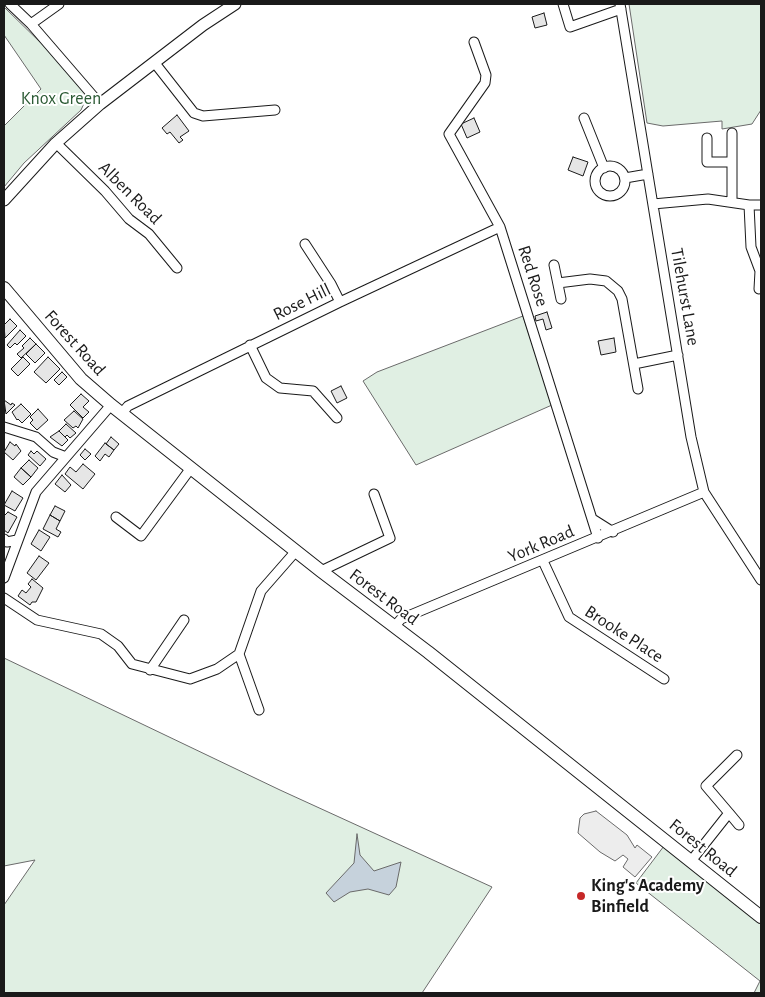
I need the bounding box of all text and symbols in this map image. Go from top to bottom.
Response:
park label: Knox Green [21,88,101,110]
street label: Alben Road [94,157,166,229]
street label: Red Rose [513,243,553,309]
street label: Tilehurst Lane [666,247,704,347]
street label: Rose Hill [270,279,334,325]
street label: Forest Road [40,306,110,380]
street label: York Road [505,520,577,568]
street label: Forest Road [345,564,423,630]
street label: Brooke Place [581,601,667,667]
street label: Forest Road [665,814,741,882]
place label: King's Academy Binfield [591,875,704,918]
marker: King's Academy Binfield [575,890,587,902]

